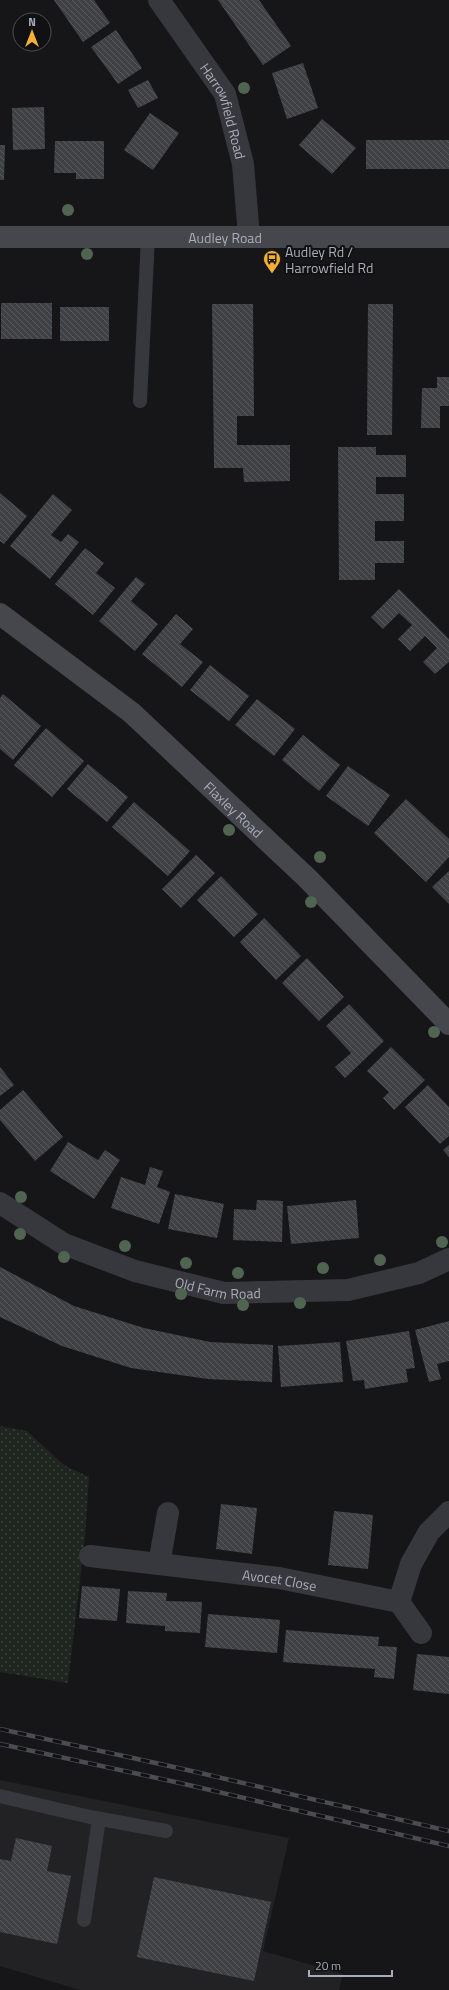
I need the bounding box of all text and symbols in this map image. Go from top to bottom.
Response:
north arrow [12,12,52,52]
text: N [28,14,36,30]
street label: Harrowfield Road [196,58,252,161]
street label: Audley Road [188,227,262,248]
place label: Audley Rd / Harrowfield Rd [285,241,373,278]
bus stop icon: Audley Rd / Harrowfield Rd [262,249,282,274]
street label: Flaxley Road [200,776,268,842]
street label: Old Farm Road [173,1271,261,1304]
street label: Avocet Close [241,1563,319,1596]
scale bar [309,1952,392,1978]
text: 20 m [315,1956,341,1975]

